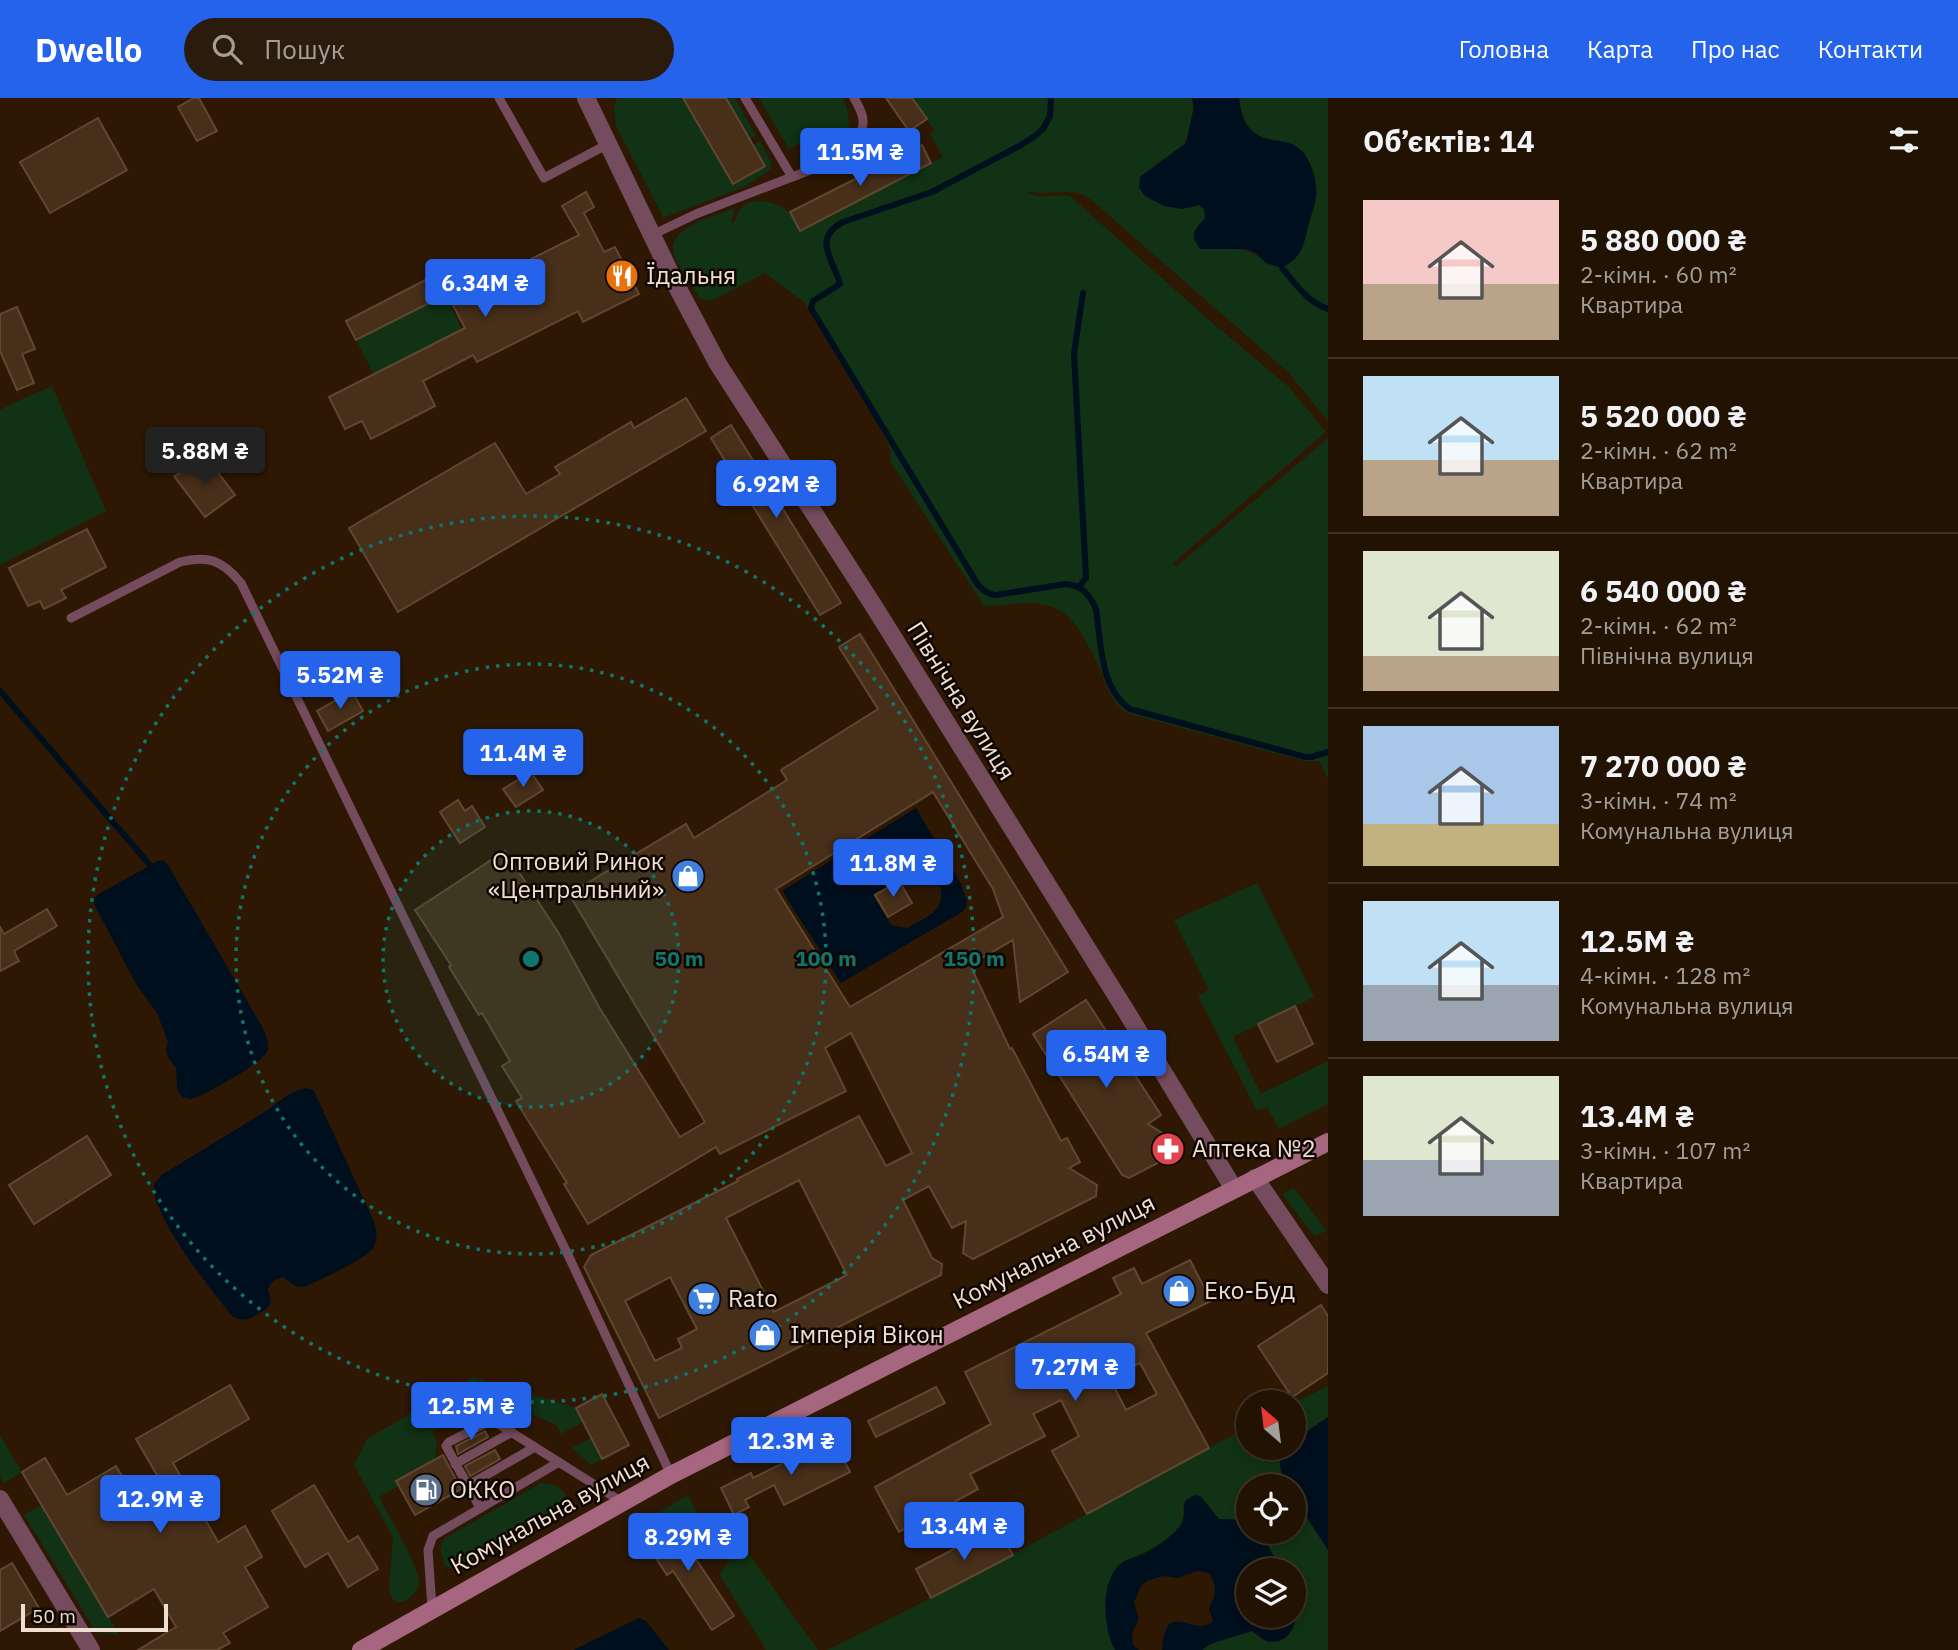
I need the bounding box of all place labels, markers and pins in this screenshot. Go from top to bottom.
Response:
pin: 11.5M ₴ [795,129,925,188]
restaurant icon: Їдальня [603,257,641,295]
place label: Їдальня [646,259,736,291]
pin: 6.34M ₴ [420,260,550,319]
pin: 5.88M ₴ [140,428,270,487]
pin: 6.92M ₴ [711,460,841,520]
pin: 5.52M ₴ [275,652,405,711]
pin: 11.4M ₴ [458,730,588,789]
pin: 11.8M ₴ [828,840,958,899]
place label: Оптовий Ринок «Центральний» [488,845,664,905]
shop icon: Оптовий Ринок «Центральний» [669,857,707,895]
centre of rings [519,947,543,971]
pin: 6.54M ₴ [1041,1030,1171,1090]
pharmacy icon: Аптека №2 [1149,1130,1187,1168]
place label: Аптека №2 [1192,1132,1316,1164]
shop icon: Еко-Буд [1160,1272,1198,1310]
place label: Еко-Буд [1204,1274,1295,1306]
supermarket icon: Rato [685,1280,723,1318]
place label: Rato [728,1282,778,1314]
shop icon: Імперія Вікон [746,1316,784,1354]
place label: Імперія Вікон [790,1318,944,1350]
pin: 7.27M ₴ [1010,1344,1140,1403]
pin: 12.5M ₴ [406,1382,536,1442]
pin: 12.3M ₴ [726,1418,856,1477]
fuel station icon: ОККО [407,1471,445,1509]
place label: ОККО [450,1473,515,1505]
pin: 12.9M ₴ [95,1476,225,1535]
pin: 13.4M ₴ [899,1502,1029,1562]
pin: 8.29M ₴ [623,1514,753,1573]

